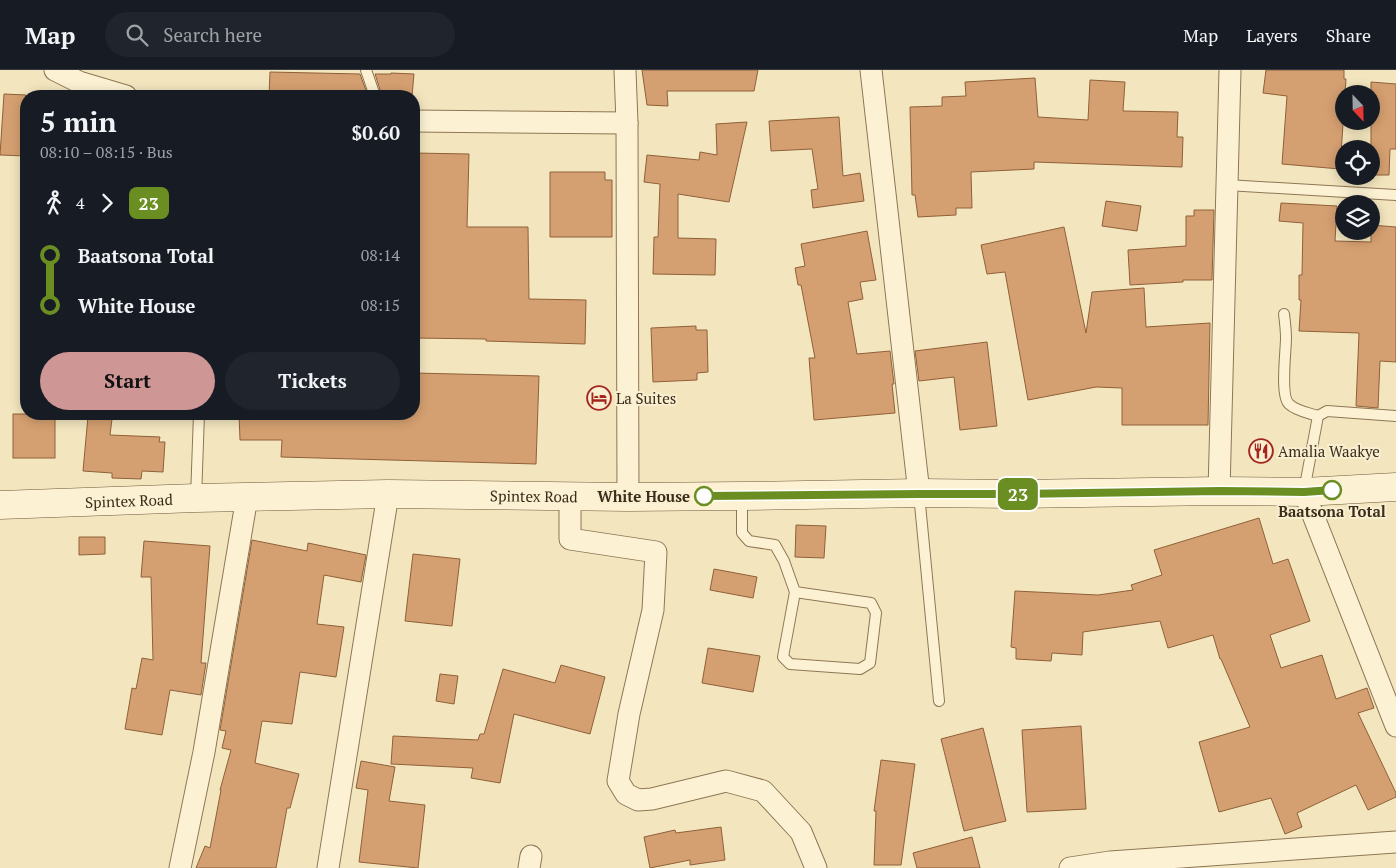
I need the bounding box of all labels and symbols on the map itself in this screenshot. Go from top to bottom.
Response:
north arrow [1335,85,1380,130]
hotel icon: La Suites [586,385,612,411]
place label: La Suites [616,388,676,408]
restaurant icon: Amalia Waakye [1248,438,1274,464]
place label: Amalia Waakye [1278,441,1380,461]
line badge: 23 [996,478,1040,510]
marker: Baatsona Total [1322,480,1342,500]
street label: Spintex Road [490,485,578,506]
place label: White House [597,486,690,506]
marker: White House [694,486,714,506]
street label: Spintex Road [85,489,173,512]
place label: Baatsona Total [1278,501,1386,521]

